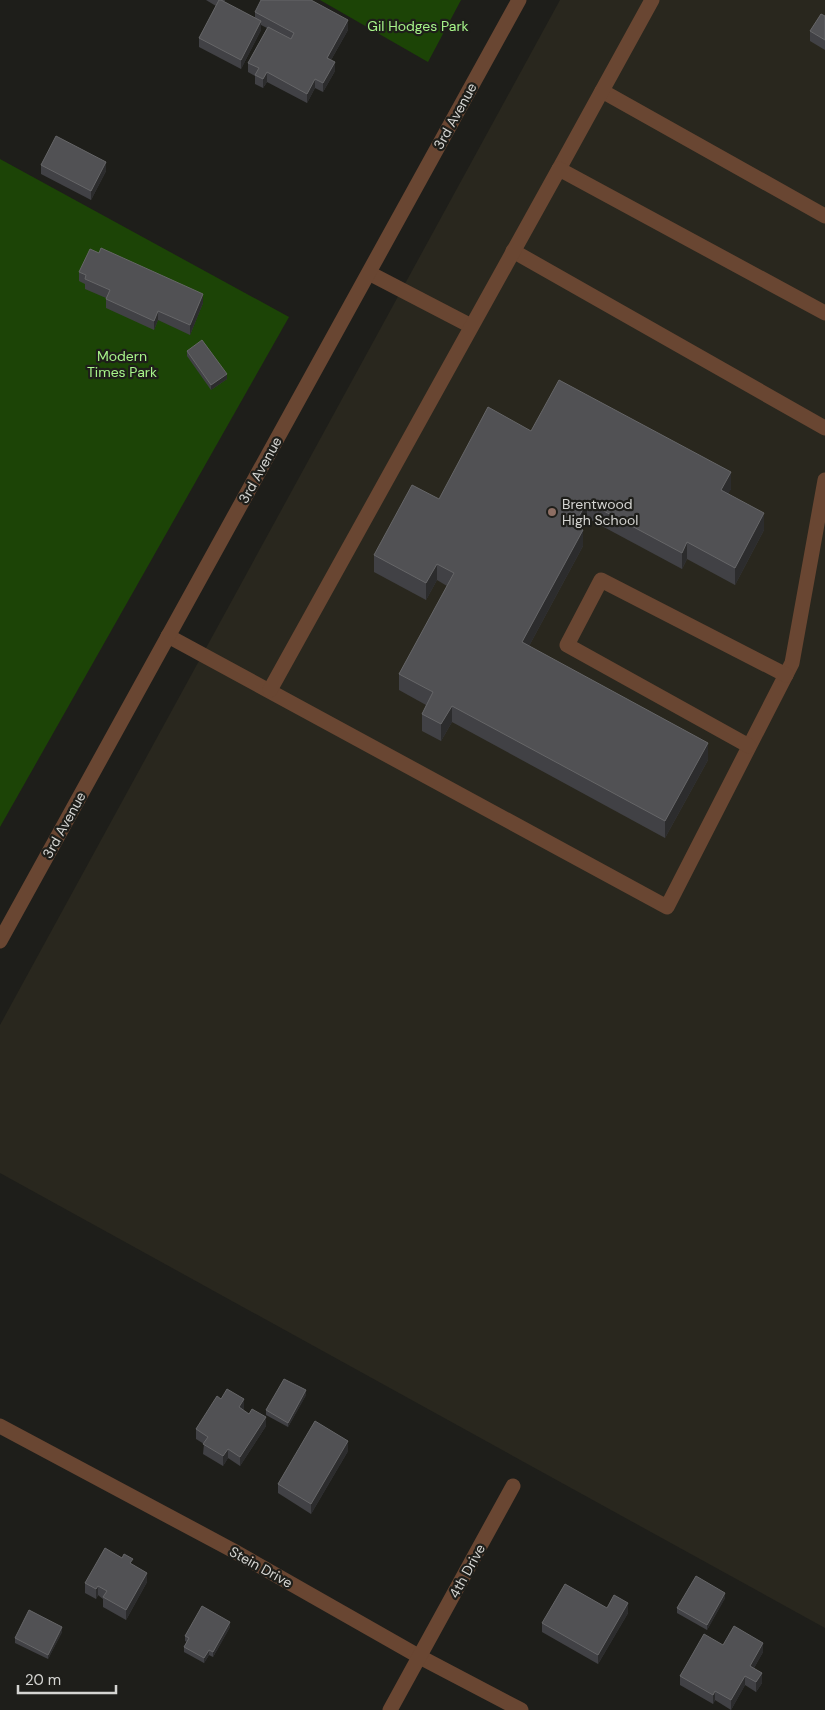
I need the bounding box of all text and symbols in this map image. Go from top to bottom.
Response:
park label: Gil Hodges Park [367,17,469,35]
street label: 3rd Avenue [429,80,481,152]
park label: Modern Times Park [87,347,157,381]
street label: 3rd Avenue [234,434,286,506]
place label: Brentwood High School [562,495,638,529]
marker: Brentwood High School [546,506,558,518]
street label: 3rd Avenue [38,789,90,861]
street label: 4th Drive [445,1541,489,1601]
street label: Stein Drive [226,1542,296,1592]
scale bar [18,1662,115,1694]
text: 20 m [25,1670,61,1690]

